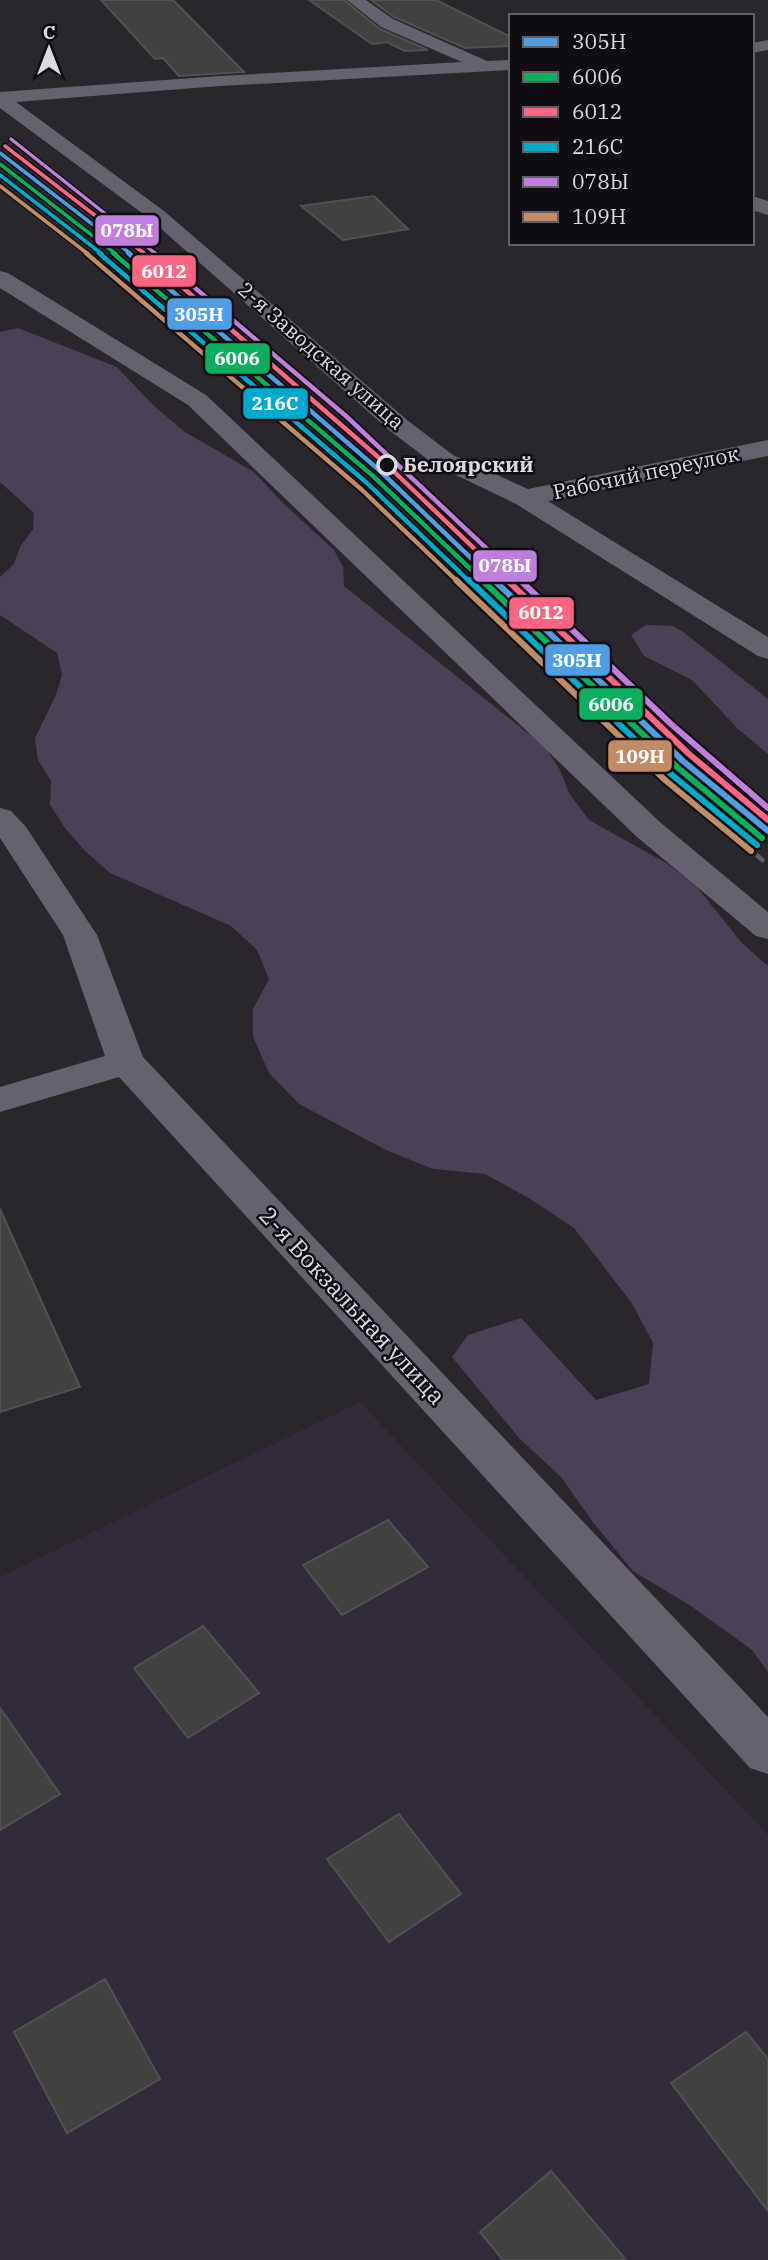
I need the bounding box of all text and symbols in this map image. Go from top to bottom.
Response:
north arrow [14,14,84,84]
legend [509,14,754,245]
text: С [43,20,55,44]
text: 305Н [572,27,626,55]
text: 6006 [572,62,622,90]
text: 6012 [572,97,622,125]
text: 216С [572,132,623,160]
text: 078Ы [572,167,629,195]
text: 109Н [572,202,626,230]
line badge: 078Ы [94,214,160,247]
text: 078Ы [101,218,153,242]
line badge: 6012 [131,254,197,288]
text: 6012 [141,259,187,283]
street label: 2-я Заводская улица [233,275,411,435]
line badge: 305Н [166,297,233,331]
text: 305Н [174,302,224,326]
line badge: 6006 [204,342,271,375]
text: 6006 [214,346,260,370]
line badge: 216С [242,387,309,420]
text: 216С [252,391,298,415]
street label: Рабочий переулок [550,439,741,505]
place label: Белоярский [403,450,534,478]
marker: Белоярский [377,455,397,475]
line badge: 078Ы [472,549,538,583]
text: 078Ы [479,553,531,577]
line badge: 6012 [508,596,575,630]
text: 6012 [518,600,564,624]
line badge: 305Н [544,643,611,677]
text: 305Н [552,648,602,672]
line badge: 6006 [578,687,644,721]
text: 6006 [588,692,634,716]
line badge: 109Н [607,739,673,773]
text: 109Н [615,744,665,768]
street label: 2-я Вокзальная улица [253,1200,453,1411]

